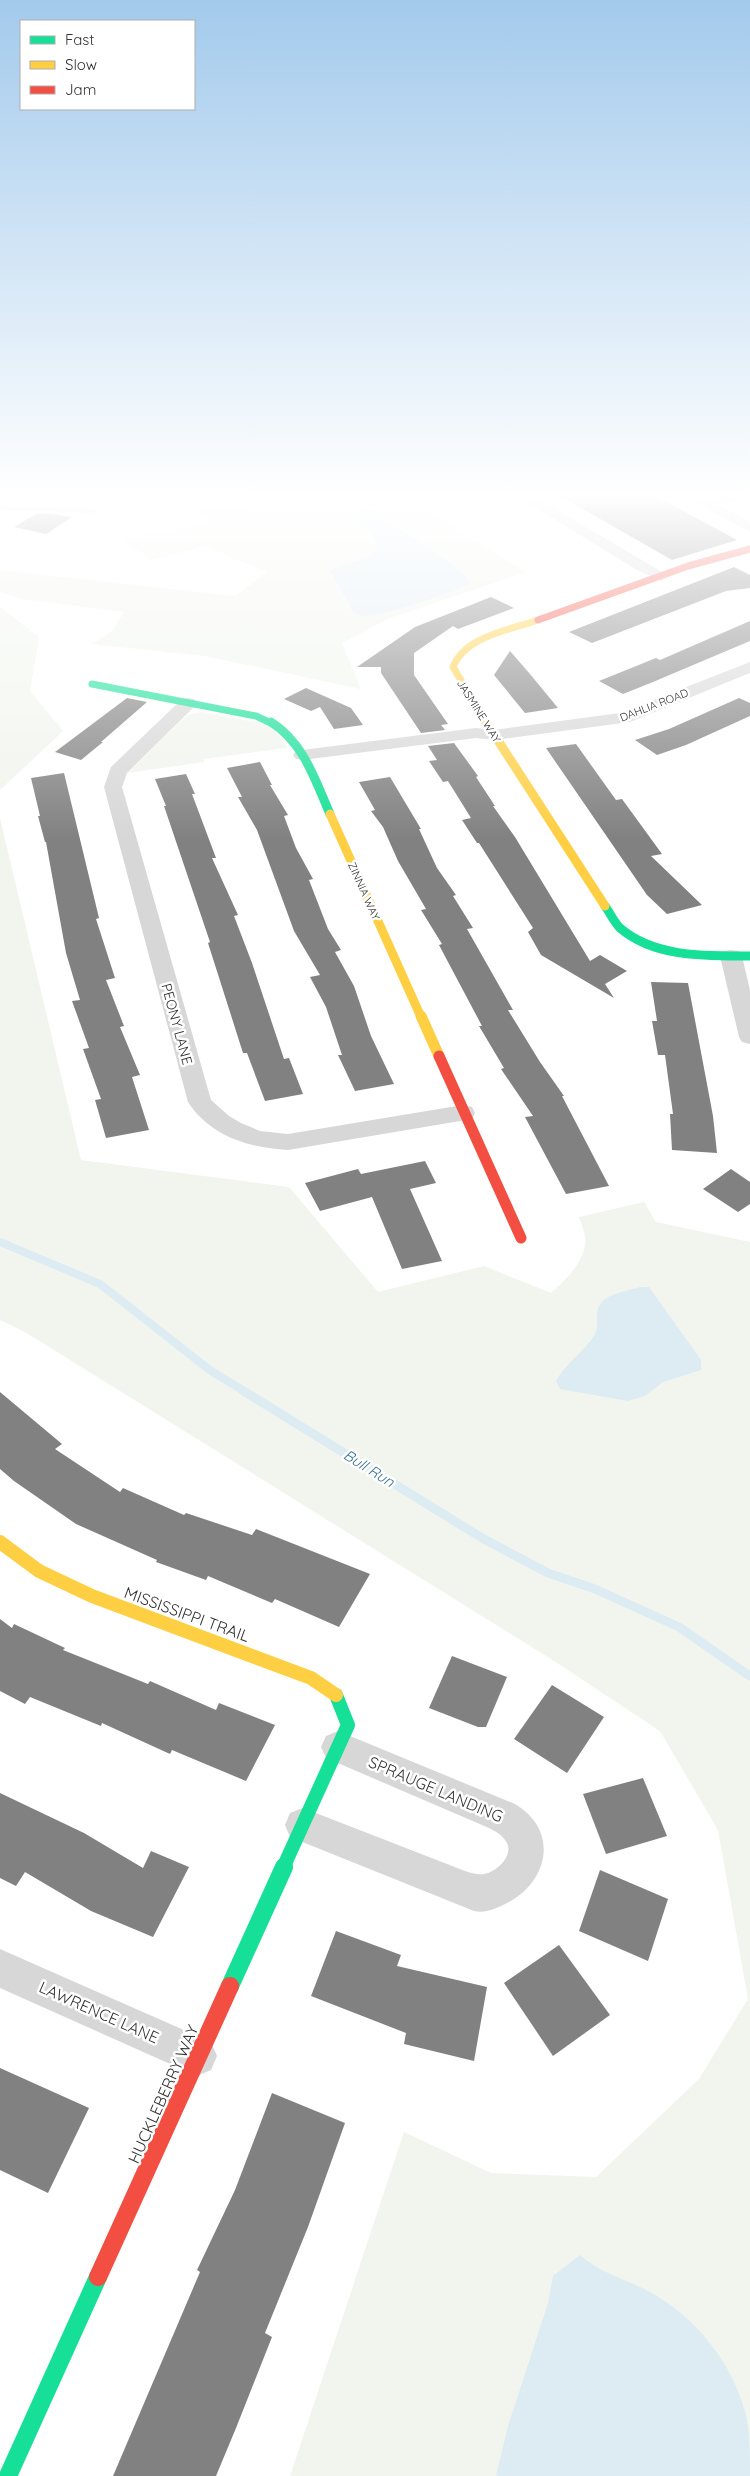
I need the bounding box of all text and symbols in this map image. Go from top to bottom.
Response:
legend [20,20,195,110]
text: Fast [65,30,94,49]
text: Slow [65,55,97,74]
text: Jam [65,80,96,99]
street label: JASMINE WAY [454,677,504,745]
street label: DAHLIA ROAD [618,685,690,724]
street label: ZINNIA WAY [345,860,383,922]
street label: PEONY LANE [157,981,197,1067]
water label: Bull Run [340,1445,398,1491]
street label: MISSISSIPPI TRAIL [122,1582,253,1646]
street label: SPRAUGE LANDING [366,1752,506,1826]
street label: LAWRENCE LANE [36,1977,162,2047]
street label: HUCKLEBERRY WAY [123,2022,203,2166]

